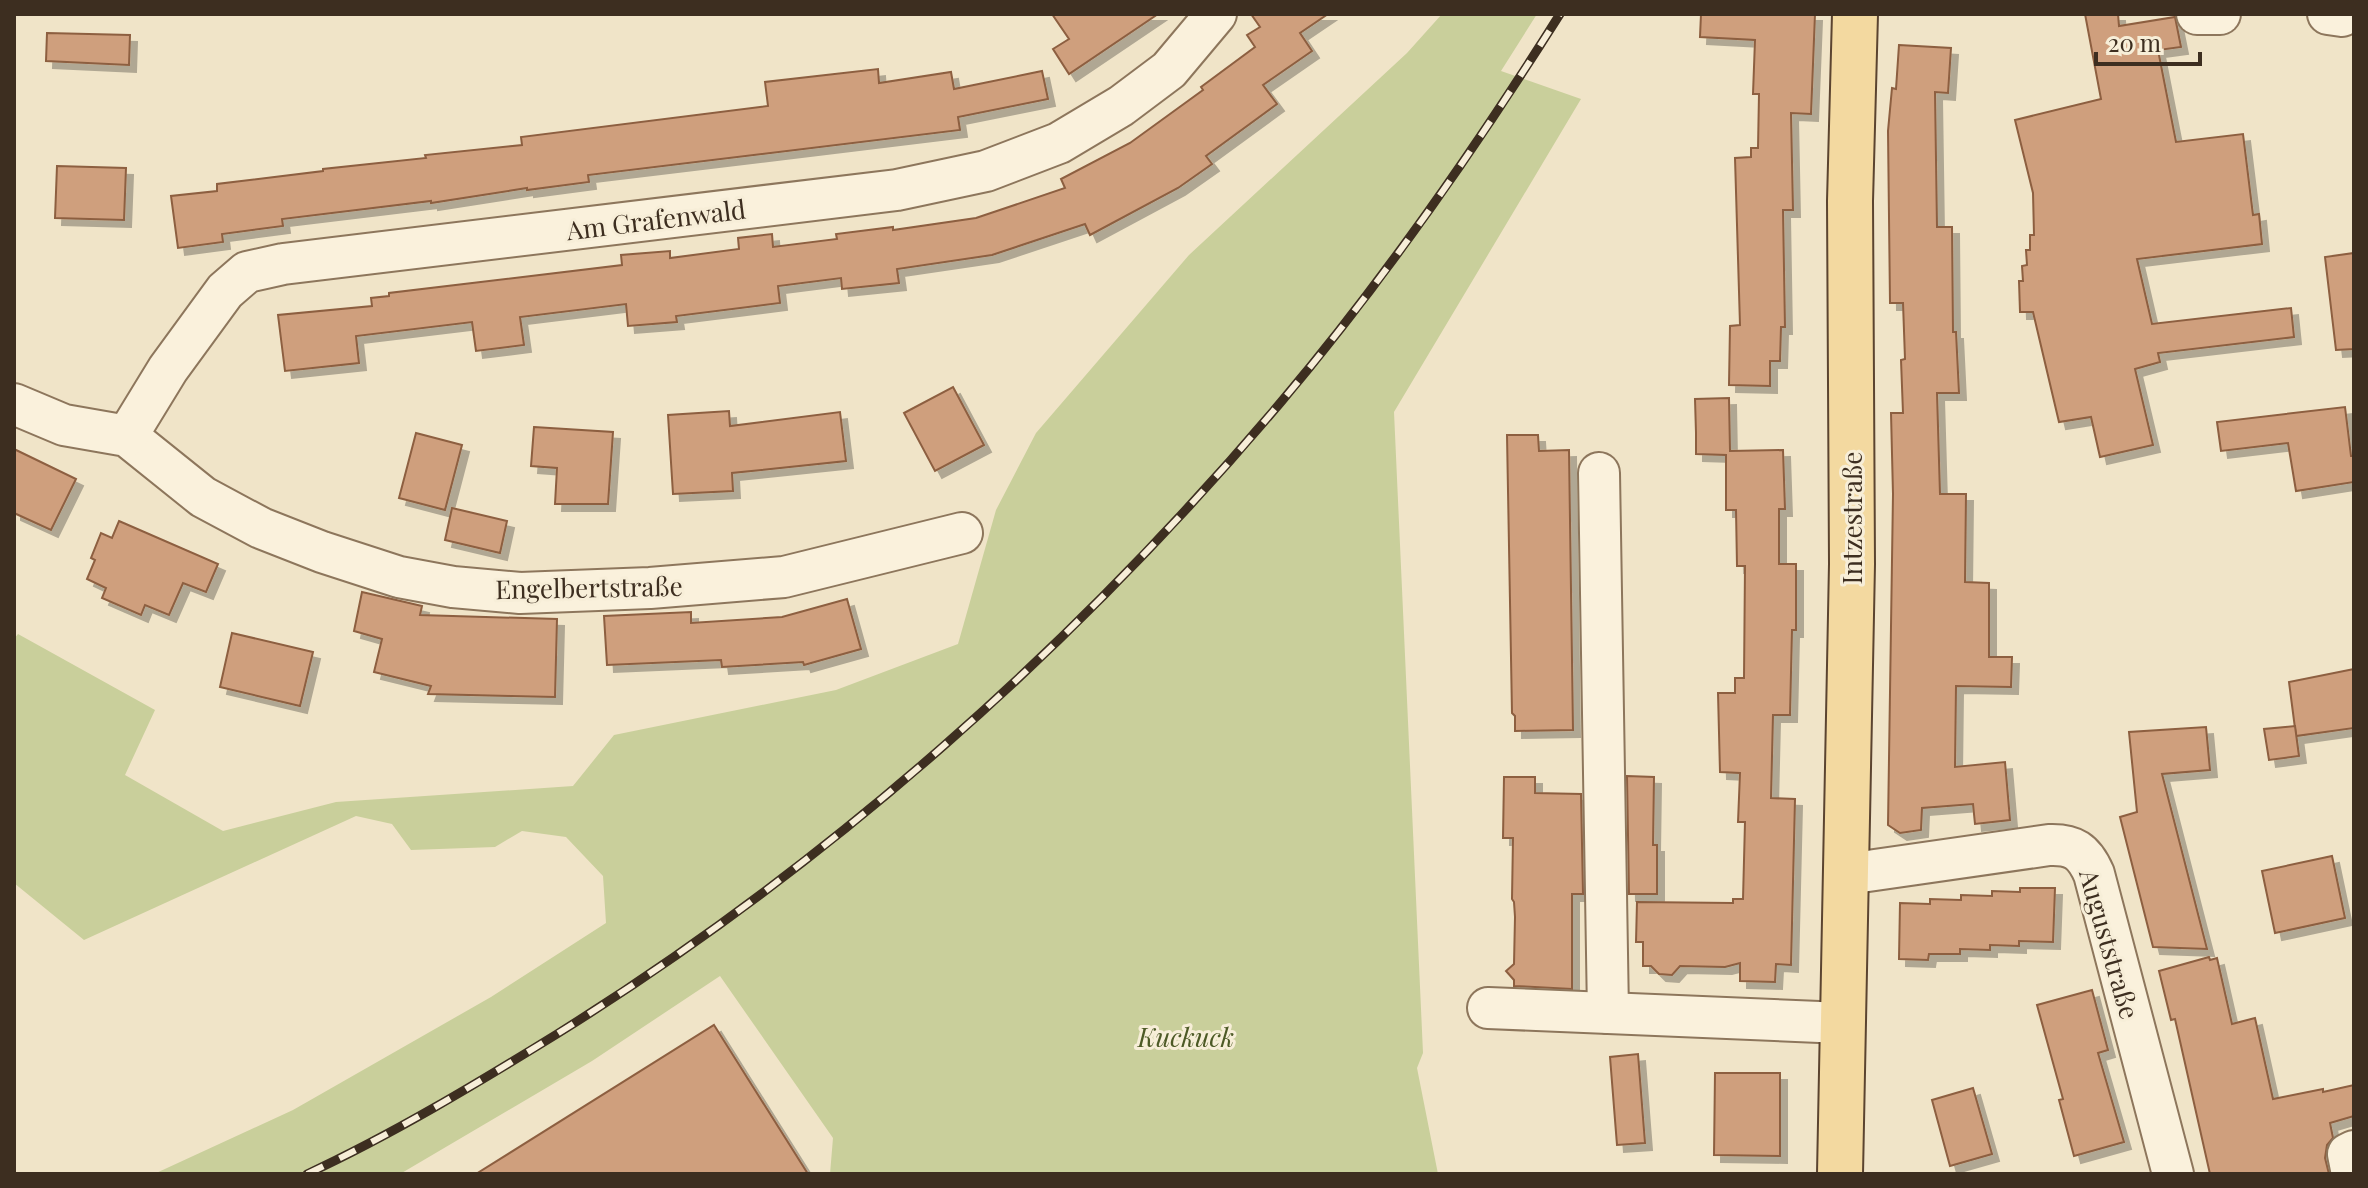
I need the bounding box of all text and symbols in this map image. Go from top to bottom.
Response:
scale bar [2096,16,2200,66]
text: 20 m [2108,26,2161,58]
street label: Am Grafenwald [563,191,748,247]
street label: Intzestraße [1834,452,1869,584]
street label: Engelbertstraße [495,568,683,606]
street label: Auguststraße [2072,864,2148,1023]
park label: Kuckuck [1137,1019,1234,1054]

